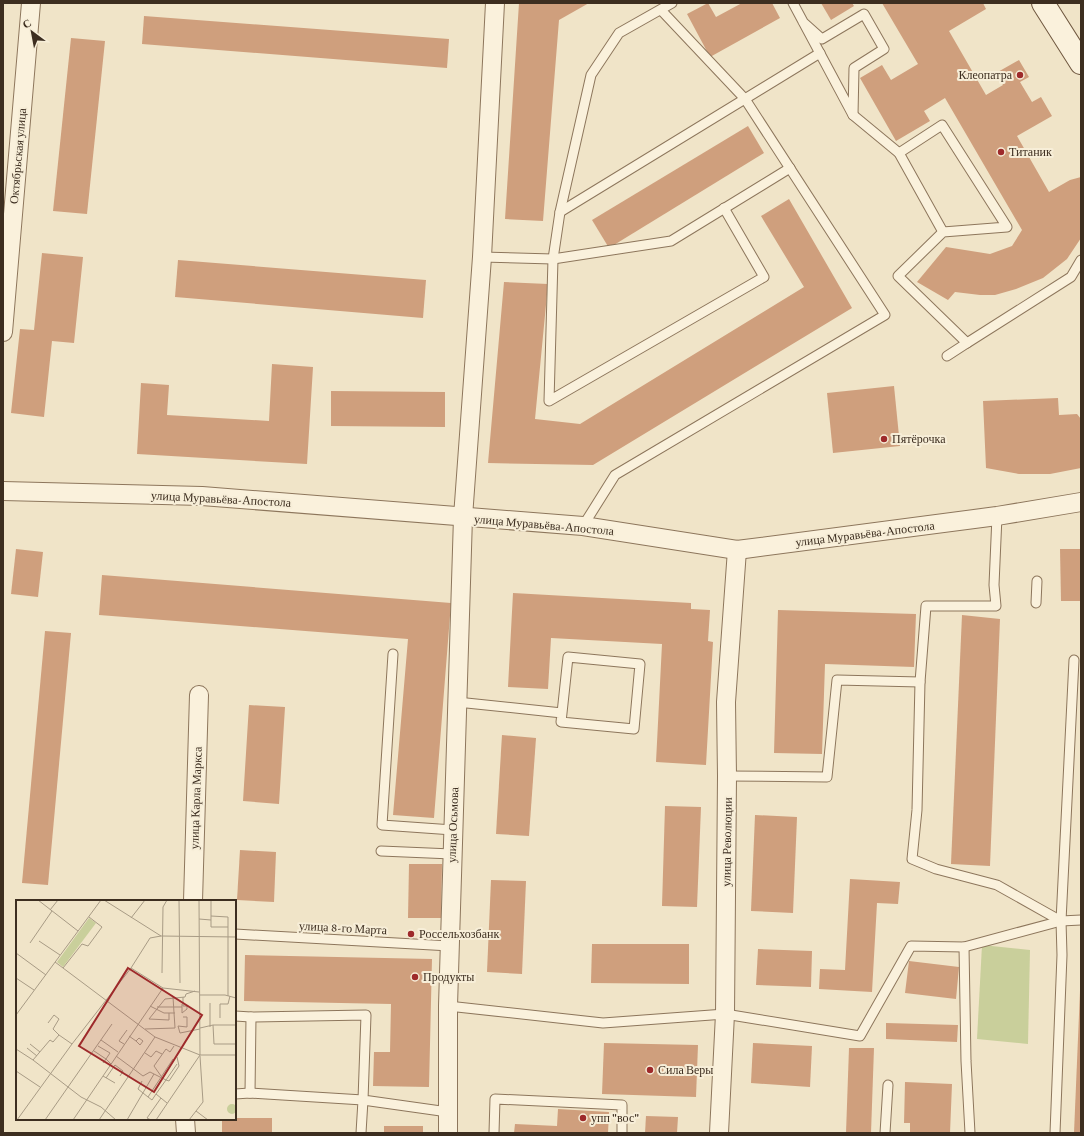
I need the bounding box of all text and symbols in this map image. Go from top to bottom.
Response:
north arrow [12,12,52,52]
text: С [20,16,33,31]
place label: Клеопатра [959,68,1013,82]
marker: Клеопатра [1015,70,1025,80]
street label: Октябрьская улица [7,107,29,205]
place label: Титаник [1009,145,1052,159]
marker: Титаник [996,147,1006,157]
place label: Пятёрочка [892,432,946,446]
marker: Пятёрочка [879,434,889,444]
street label: улица Муравьёва-Апостола [151,488,292,510]
street label: улица Муравьёва-Апостола [474,512,615,538]
street label: улица Муравьёва-Апостола [795,518,936,549]
street label: улица Карла Маркса [187,746,205,850]
street label: улица Осьмова [445,786,461,863]
street label: улица Революции [719,797,735,887]
inset map [16,900,236,1120]
street label: улица 8-го Марта [299,919,388,937]
place label: Россельхозбанк [419,927,499,941]
marker: Россельхозбанк [406,929,416,939]
place label: Продукты [423,970,474,984]
marker: Продукты [410,972,420,982]
place label: Сила Веры [658,1063,713,1077]
marker: Сила Веры [645,1065,655,1075]
place label: упп "вос" [591,1111,639,1125]
marker: упп "вос" [578,1113,588,1123]

